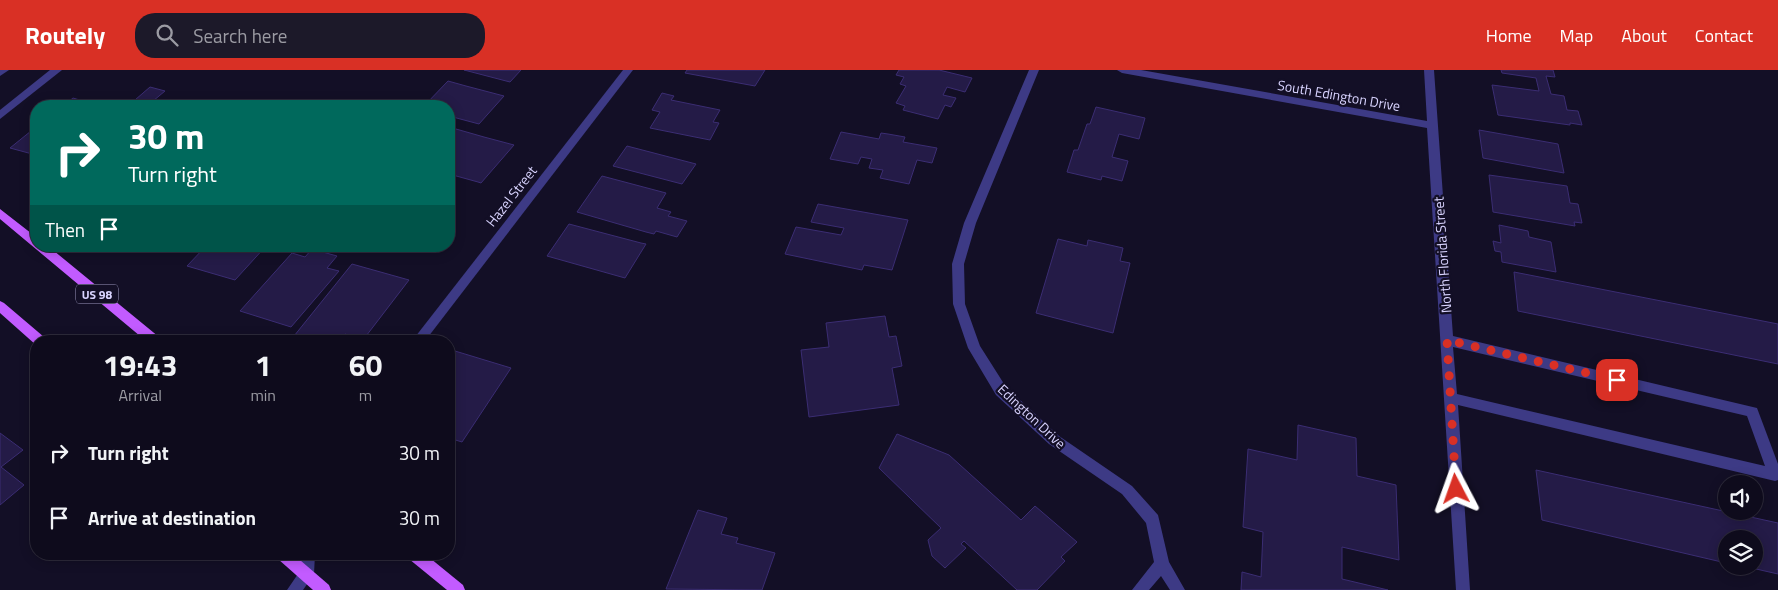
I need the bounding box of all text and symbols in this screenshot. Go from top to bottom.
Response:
search box [135,13,485,58]
text: Routely [25,17,105,53]
icon: search [153,21,181,49]
text: Search here [193,21,287,50]
text: Home [1486,22,1532,49]
text: Map [1560,22,1593,49]
text: About [1621,22,1667,49]
text: Contact [1695,22,1753,49]
street label: South Edington Drive [1276,74,1402,116]
text: 30 m [128,109,204,163]
icon: right [45,120,110,185]
text: Turn right [128,157,217,191]
street label: Hazel Street [480,161,542,231]
street label: North Florida Street [1427,196,1457,314]
text: Then [45,215,85,244]
icon: arrive [95,215,123,243]
road number: US 98 [76,284,118,303]
text: 19:43 [103,342,178,388]
text: 1 [255,342,272,388]
text: 60 [349,342,382,388]
pin [1596,359,1638,401]
icon: arrive [1603,366,1631,394]
street label: Edington Drive [993,379,1071,453]
text: Arrival [118,383,162,407]
text: min [250,383,276,407]
text: m [359,383,372,407]
text: Turn right [88,438,169,467]
text: 30 m [399,438,440,467]
icon: right [45,439,73,467]
position arrow [1429,462,1481,514]
map controls [1718,475,1763,575]
button: sound [1718,475,1763,520]
text: Arrive at destination [88,503,256,532]
text: 30 m [399,503,440,532]
icon: arrive [45,504,73,532]
button: layers [1718,530,1763,575]

